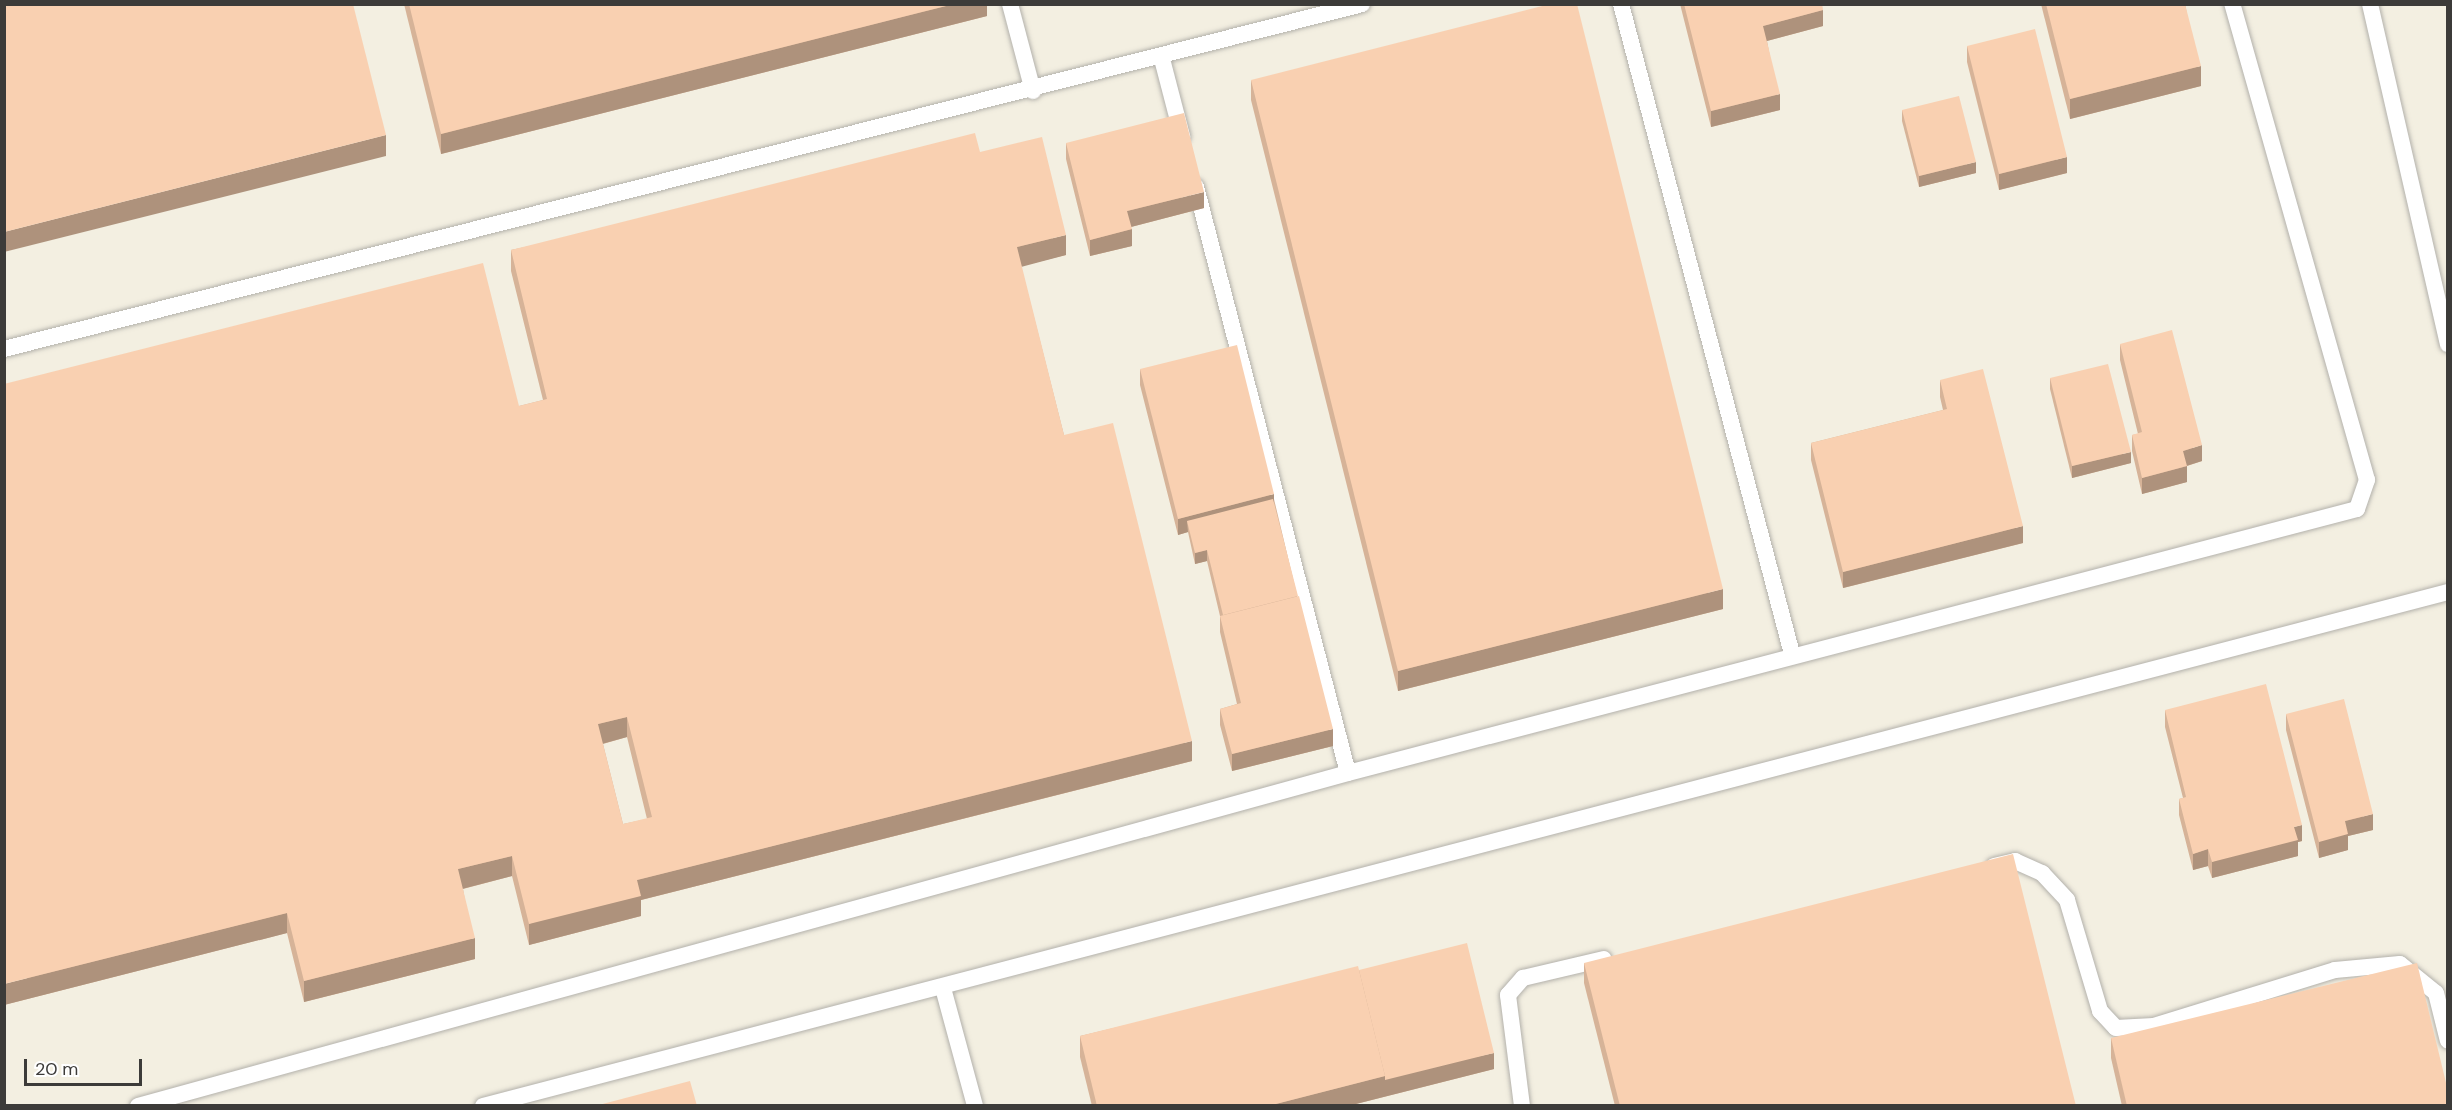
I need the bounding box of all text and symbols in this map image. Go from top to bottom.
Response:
scale bar [27,1047,146,1085]
text: 20 m [35,1057,78,1081]

